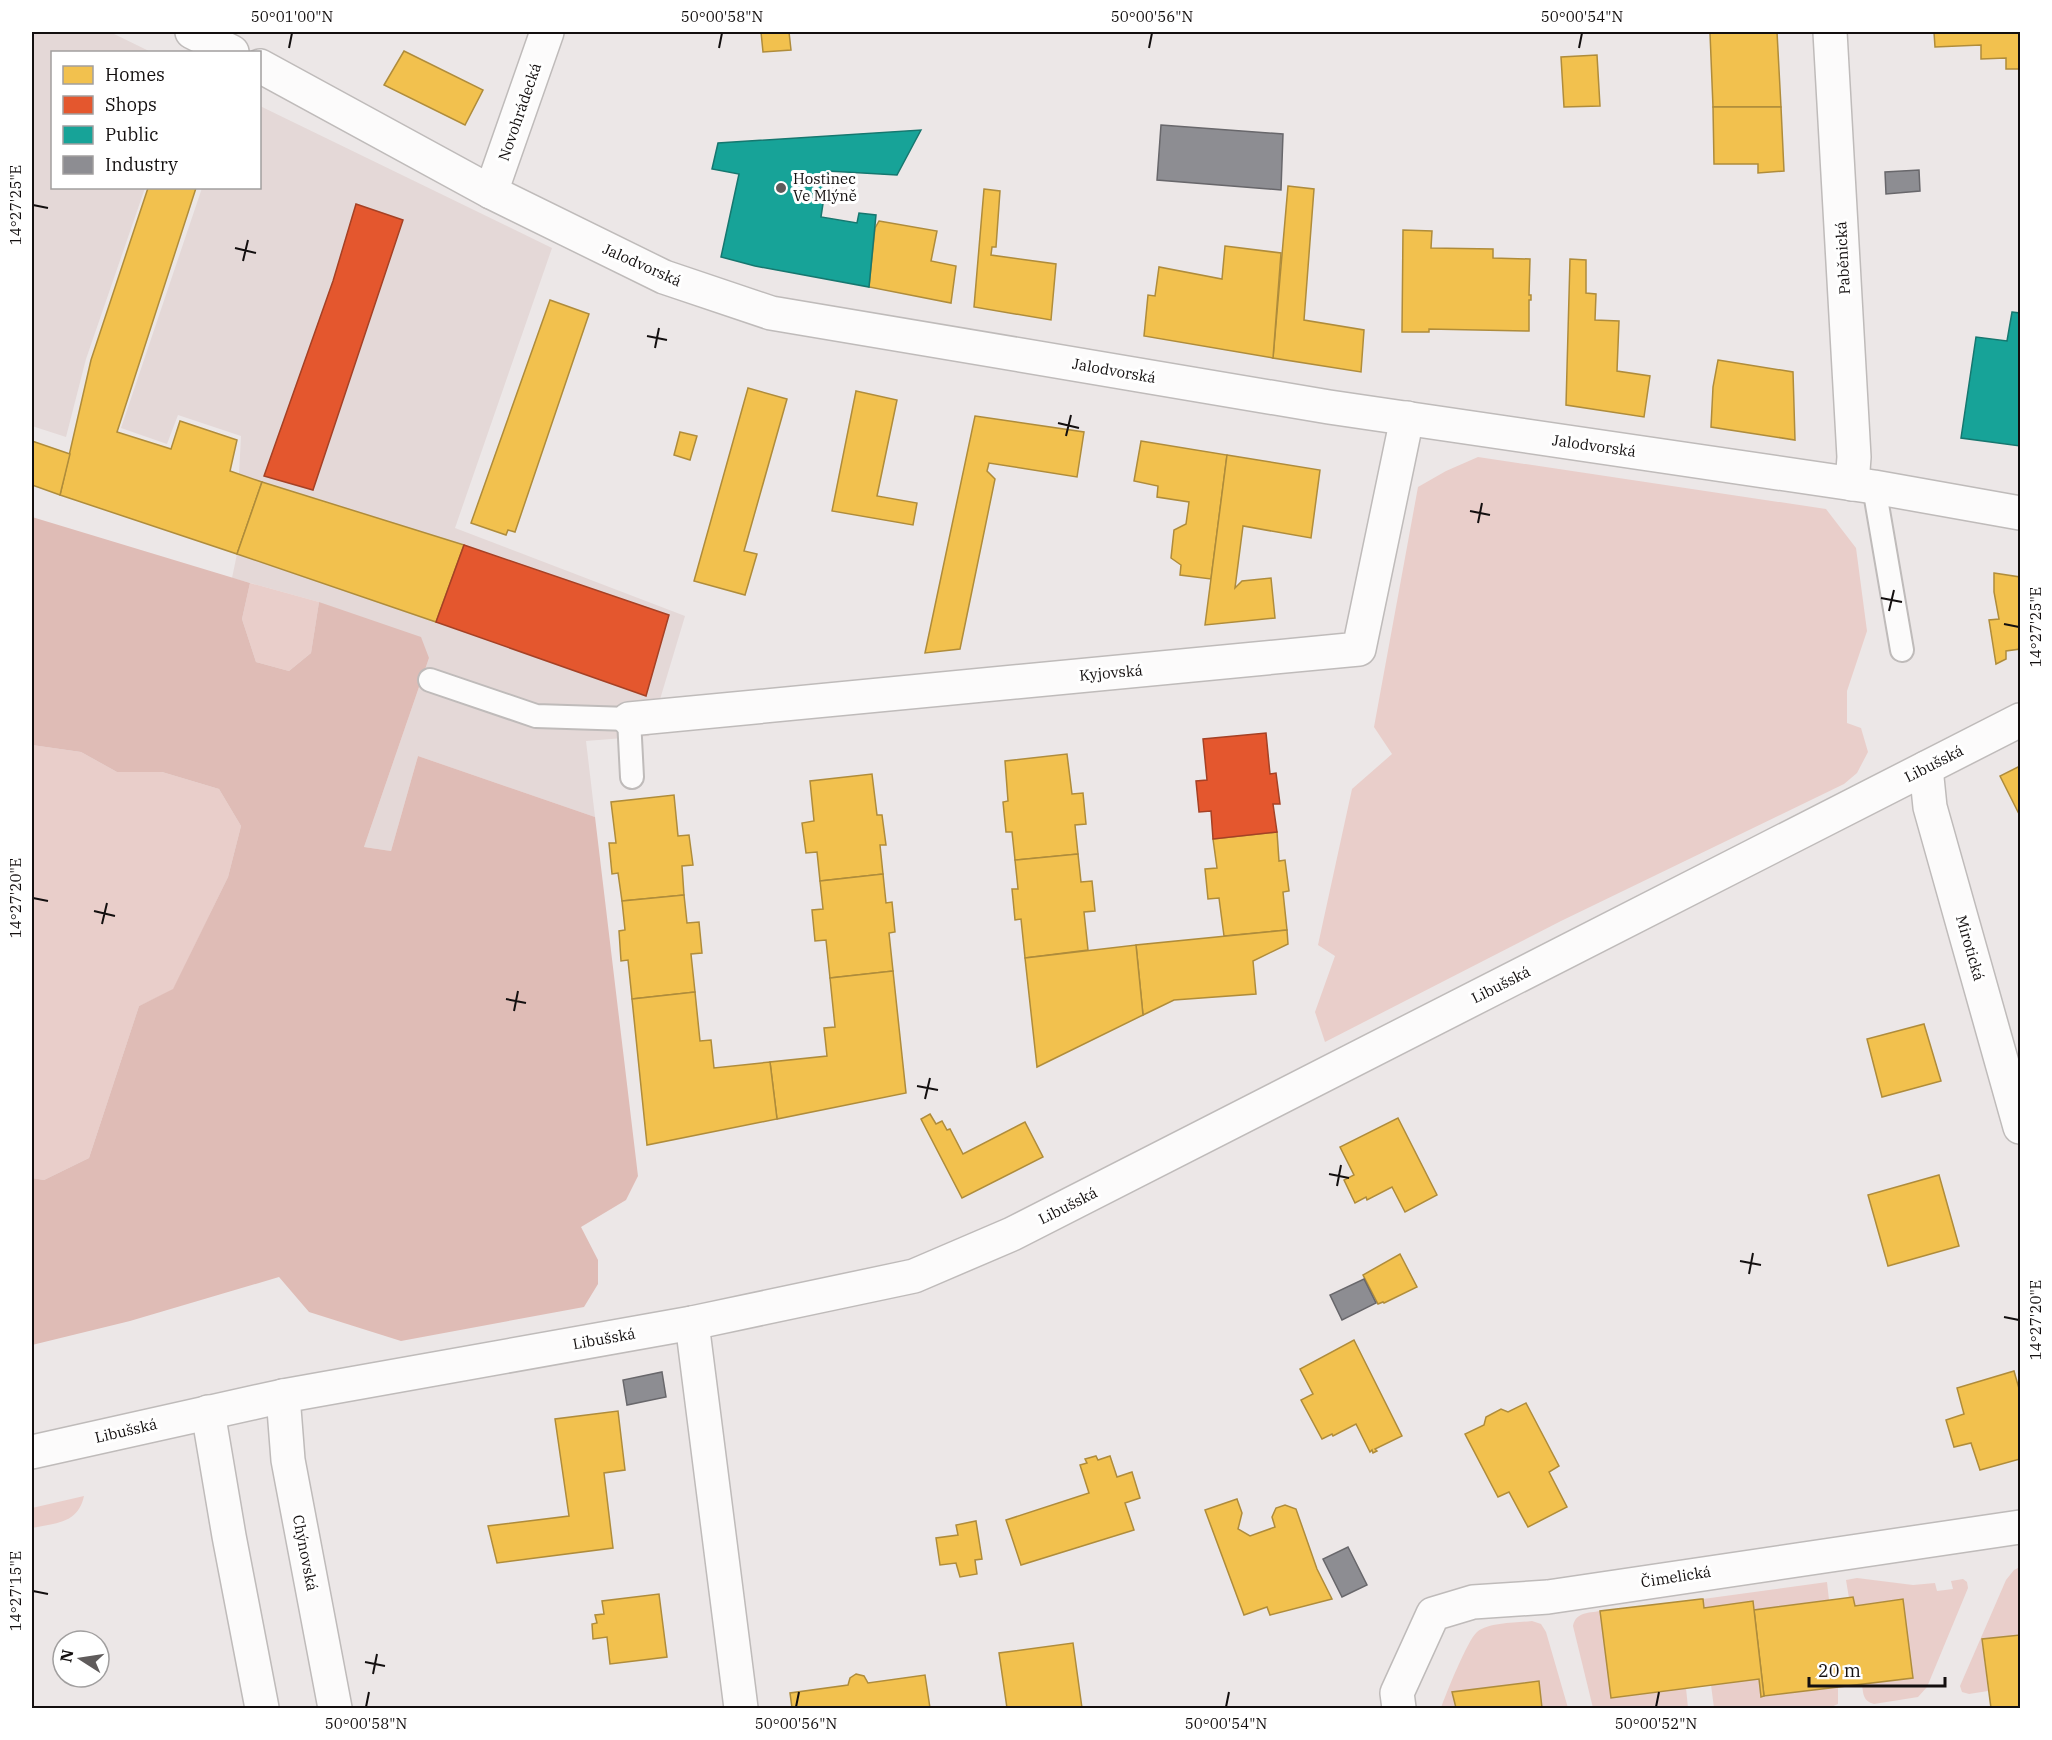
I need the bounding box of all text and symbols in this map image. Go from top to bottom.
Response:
text: 50°01'00"N [251,7,333,26]
text: 50°00'58"N [681,7,763,26]
text: 50°00'56"N [1111,7,1193,26]
text: 50°00'54"N [1541,7,1623,26]
legend [51,51,261,189]
street label: Novohrádecká [494,60,545,163]
text: Homes [105,63,165,86]
text: Shops [105,93,157,116]
text: Public [105,123,159,146]
text: Industry [105,153,178,176]
text: 14°27'25"E [6,165,25,245]
place label: Hostinec Ve Mlýně [793,169,857,205]
marker: Hostinec Ve Mlýně [774,181,788,195]
street label: Paběnická [1831,221,1854,295]
street label: Jalodvorská [600,239,685,290]
street label: Jalodvorská [1071,354,1157,387]
street label: Jalodvorská [1551,430,1637,461]
text: 14°27'25"E [2026,587,2045,667]
street label: Kyjovská [1079,660,1143,685]
street label: Libušská [1901,741,1966,786]
text: 14°27'20"E [6,858,25,938]
street label: Mirotická [1952,913,1989,983]
street label: Libušská [1468,962,1533,1007]
street label: Libušská [1035,1183,1100,1228]
text: 14°27'20"E [2026,1280,2045,1360]
street label: Libušská [571,1324,637,1353]
street label: Libušská [93,1414,159,1447]
street label: Chýnovská [289,1513,322,1593]
text: 14°27'15"E [6,1551,25,1631]
street label: Čimelická [1640,1562,1712,1591]
north arrow [51,1629,111,1689]
text: N [55,1648,77,1664]
scale bar [1809,1650,1946,1688]
text: 20 m [1818,1659,1861,1682]
text: 50°00'58"N [325,1714,407,1733]
text: 50°00'56"N [755,1714,837,1733]
text: 50°00'54"N [1185,1714,1267,1733]
text: 50°00'52"N [1615,1714,1697,1733]

